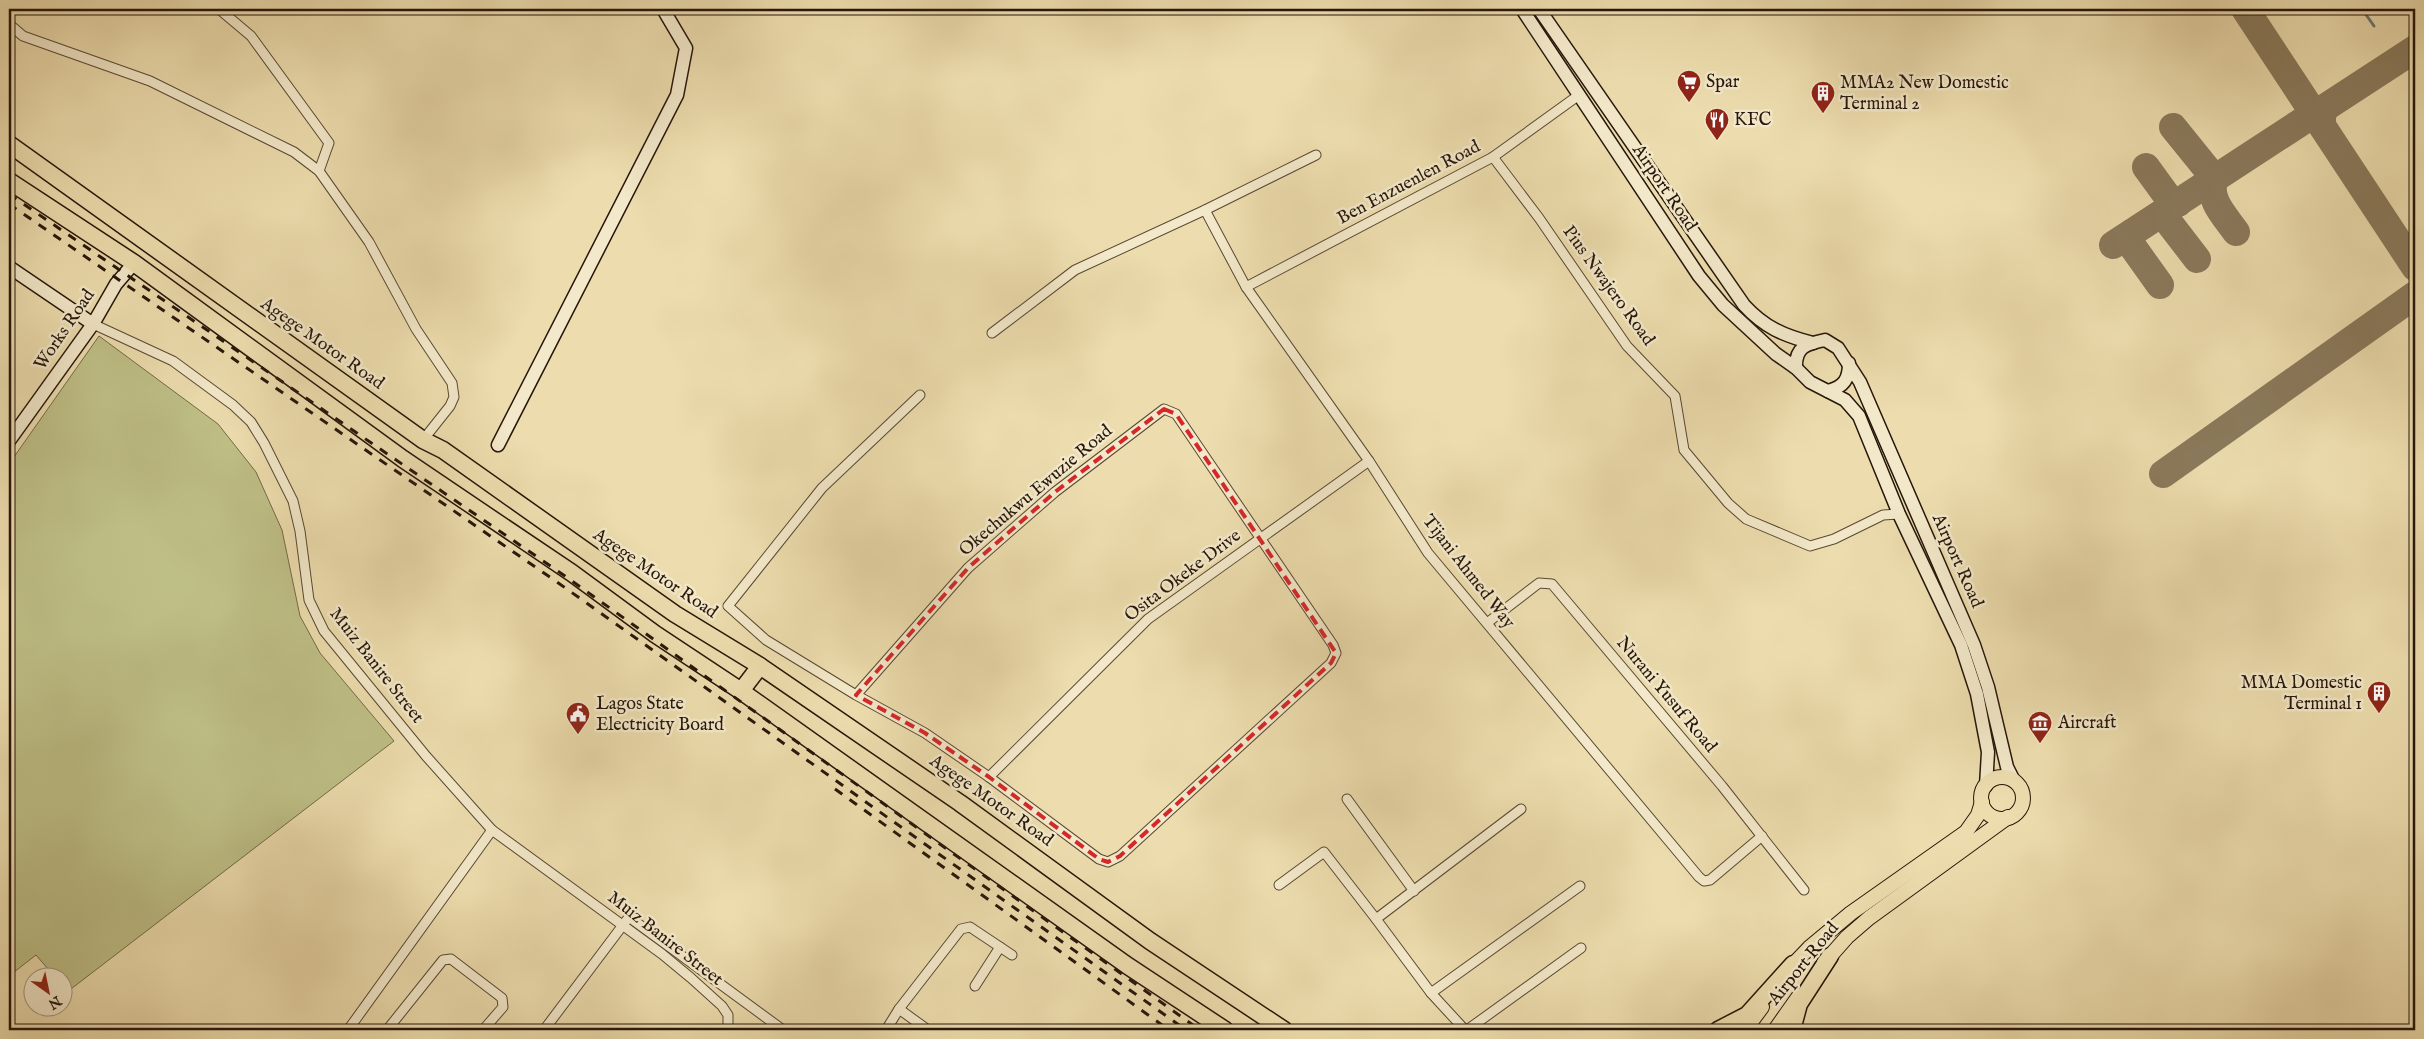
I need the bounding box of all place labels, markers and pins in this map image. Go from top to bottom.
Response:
supermarket icon: Spar [1676,69,1702,103]
place label: Spar [1706,71,1740,94]
place label: MMA2 New Domestic Terminal 2 [1840,72,2009,116]
building icon: MMA2 New Domestic Terminal 2 [1810,80,1836,114]
restaurant icon: KFC [1704,107,1730,141]
place label: KFC [1734,109,1771,132]
place label: MMA Domestic Terminal 1 [2241,672,2362,716]
building icon: MMA Domestic Terminal 1 [2366,680,2392,714]
place label: Lagos State Electricity Board [596,693,724,737]
public building icon: Lagos State Electricity Board [565,701,591,735]
museum icon: Aircraft [2027,710,2053,744]
place label: Aircraft [2057,712,2116,735]

